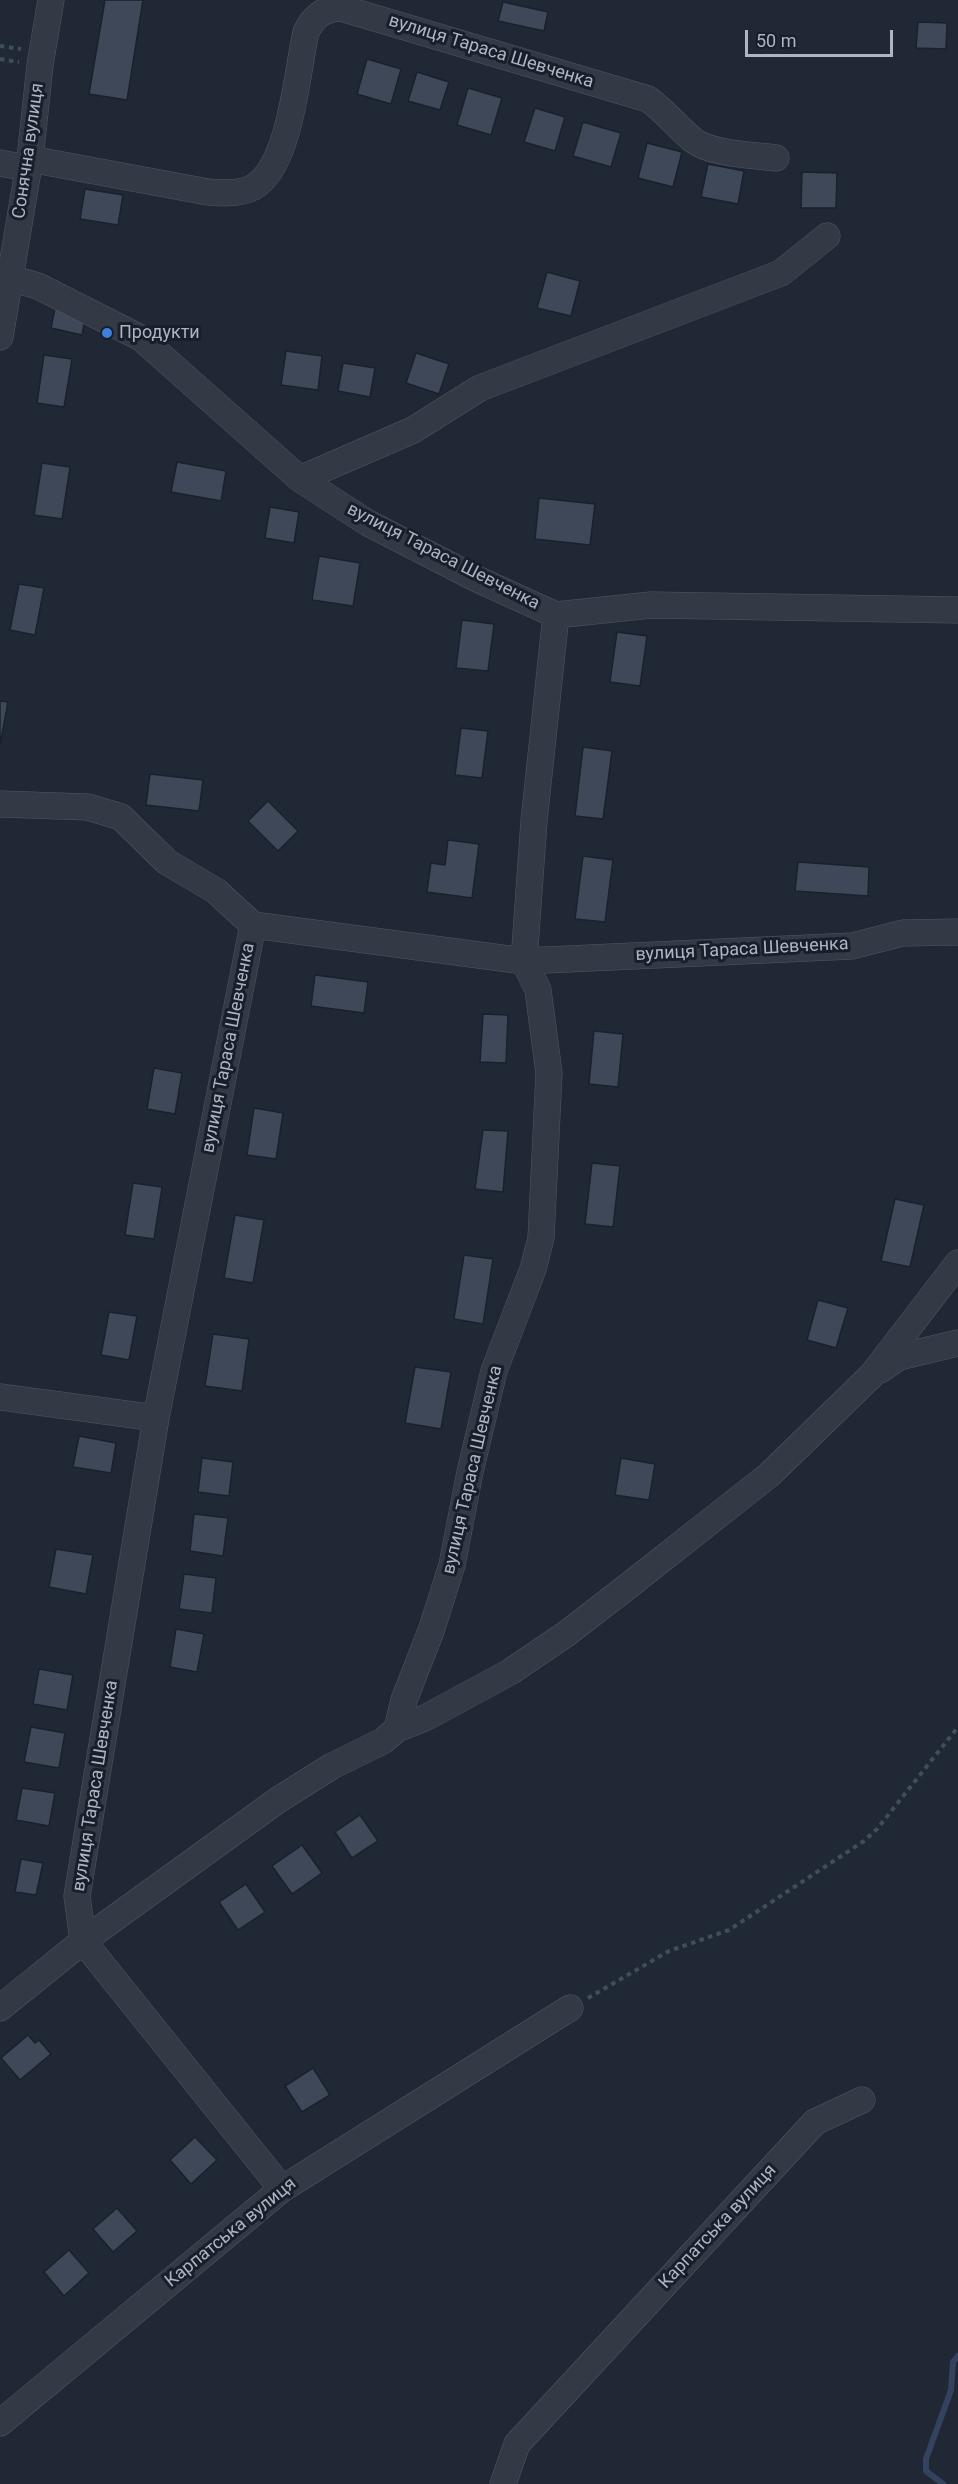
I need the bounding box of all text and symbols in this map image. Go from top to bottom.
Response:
street label: вулиця Тараса Шевченка [386,10,596,94]
scale bar [748,18,896,56]
text: 50 m [756,30,796,51]
street label: Сонячна вулиця [9,82,49,220]
place label: Продукти [119,322,200,344]
marker: Продукти [100,326,114,340]
street label: вулиця Тараса Шевченка [343,499,543,615]
street label: вулиця Тараса Шевченка [635,934,849,966]
street label: вулиця Тараса Шевченка [198,941,260,1155]
street label: вулиця Тараса Шевченка [438,1364,508,1576]
street label: вулиця Тараса Шевченка [69,1679,123,1893]
street label: Карпатська вулиця [655,2160,781,2294]
street label: Карпатська вулиця [161,2173,301,2293]

